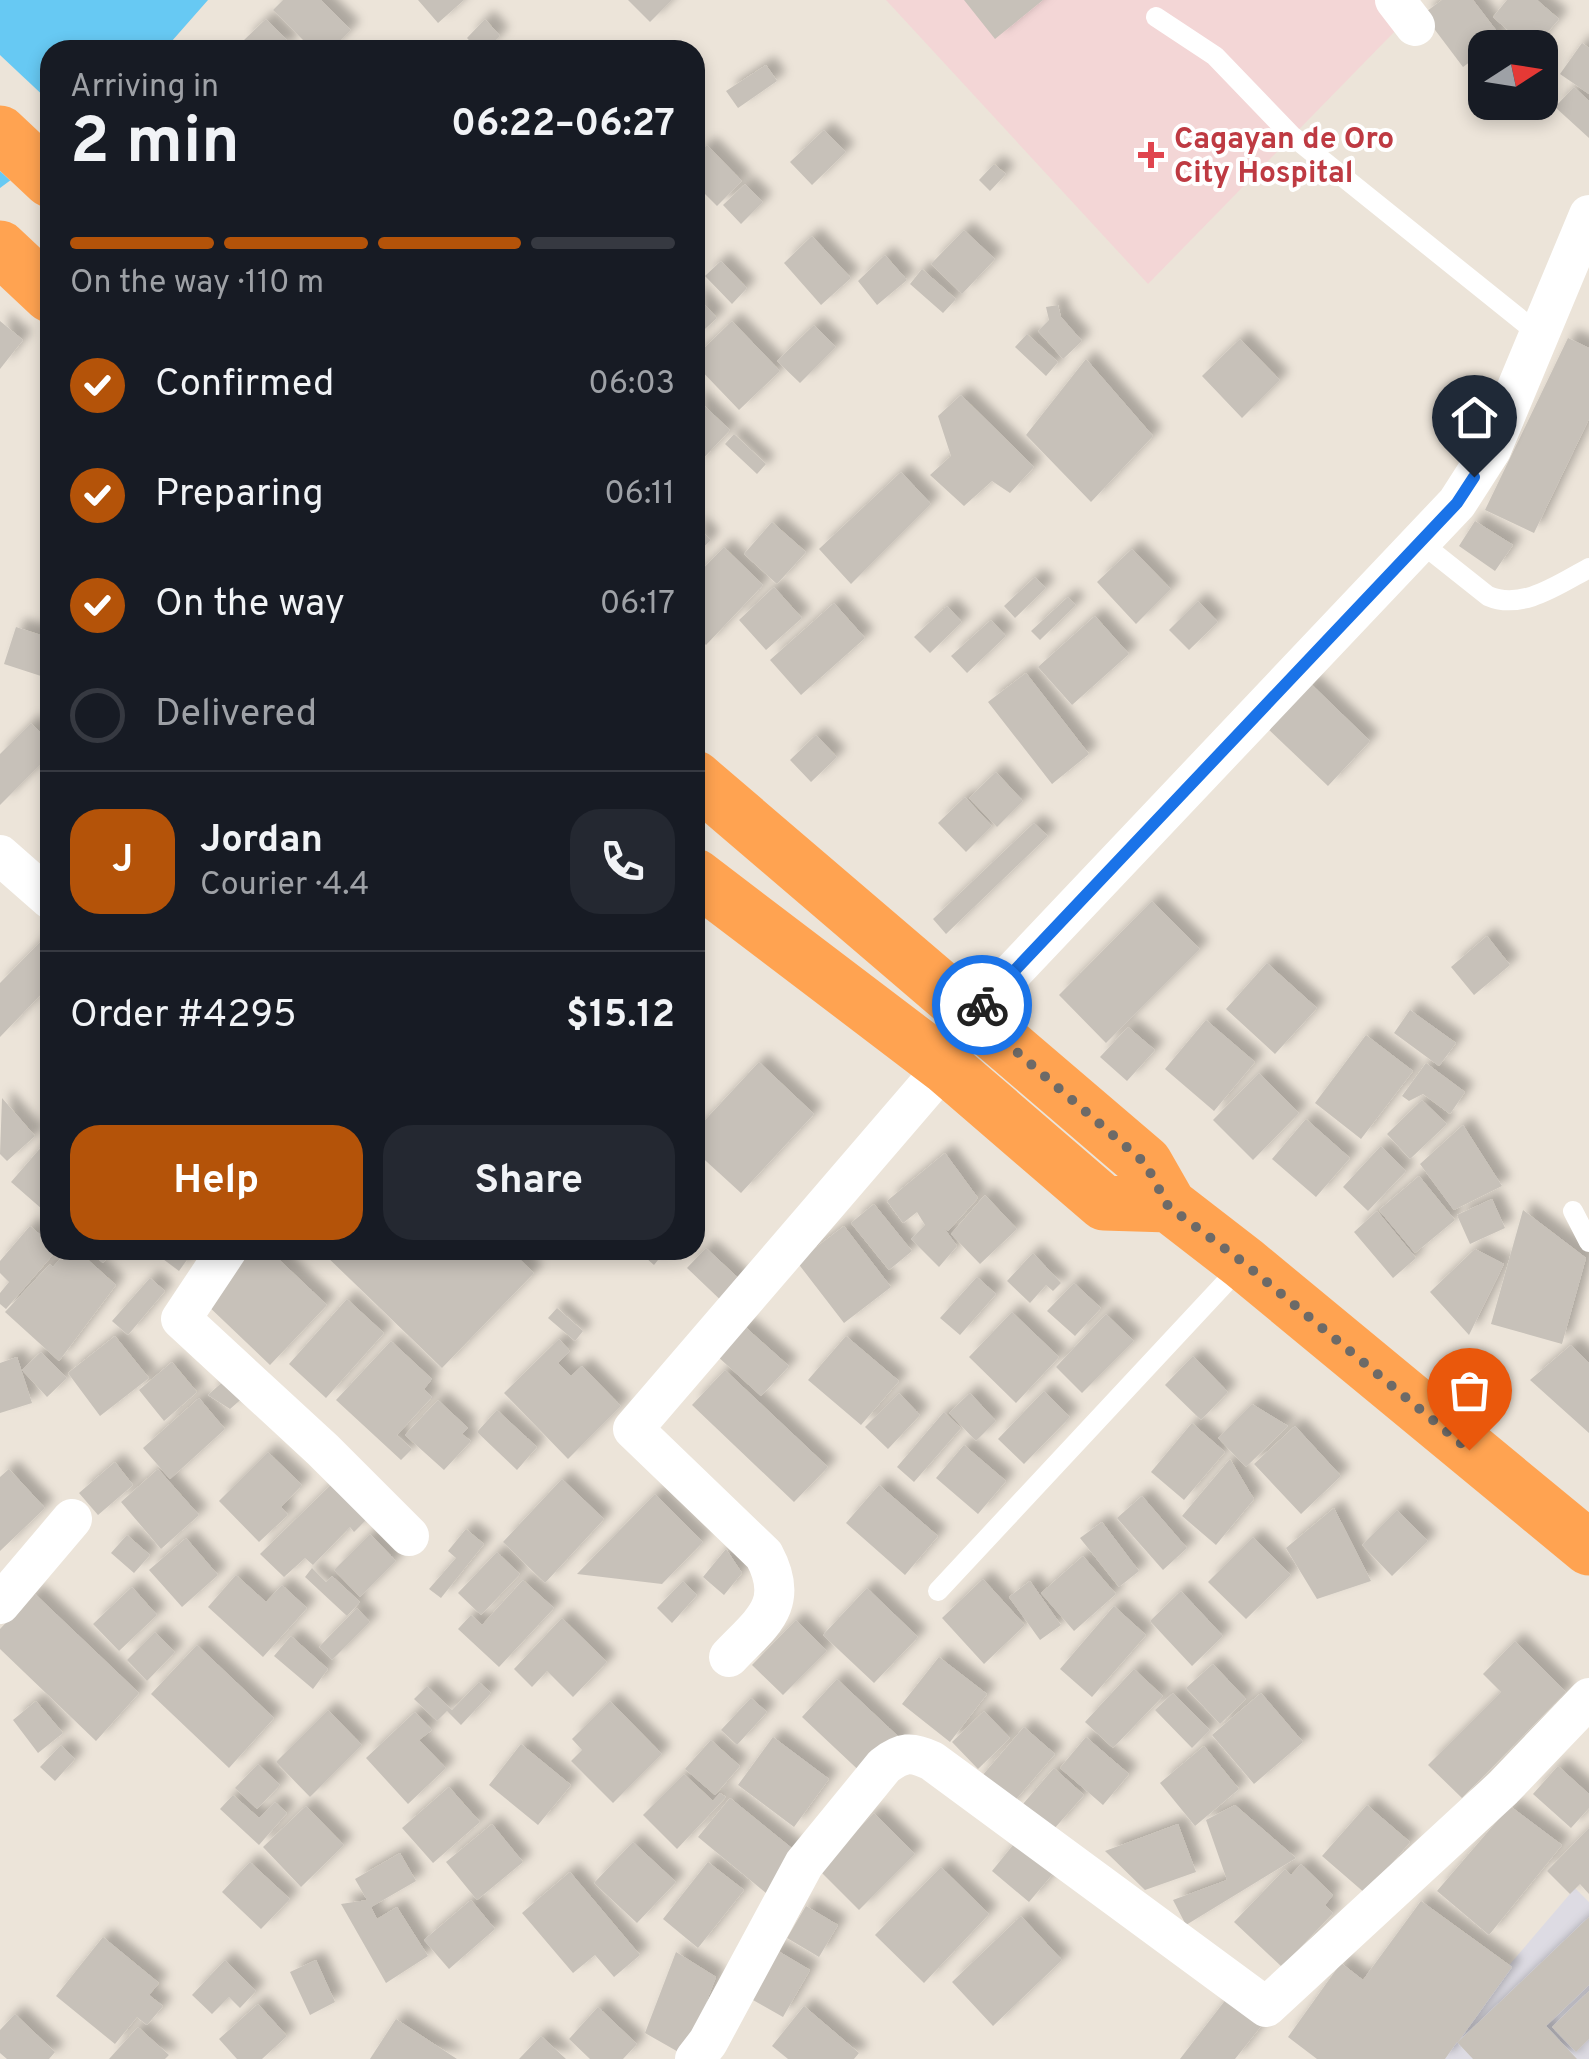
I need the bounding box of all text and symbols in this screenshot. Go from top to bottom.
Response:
north arrow [1468,30,1558,120]
map controls [1468,30,1558,120]
text: Arriving in [70,68,219,108]
text: 06:22–06:27 [451,101,675,150]
text: 2 min [70,104,240,186]
place label: Cagayan de Oro City Hospital [1174,122,1394,193]
marker: Cagayan de Oro City Hospital [1138,142,1164,168]
text: On the way · 110 m [70,264,324,304]
icon: check [70,358,125,413]
text: Confirmed [155,361,334,410]
text: 06:03 [588,365,675,405]
pin [1432,375,1517,478]
icon: home [1447,390,1502,445]
icon: check [70,468,125,523]
text: Preparing [155,471,324,520]
text: 06:11 [604,475,675,515]
icon: check [70,578,125,633]
text: On the way [155,581,345,630]
text: 06:17 [600,585,675,625]
text: Delivered [155,691,317,740]
button: phone [570,809,675,914]
text: Jordan [200,817,323,866]
text: J [112,837,133,886]
text: Courier · 4.4 [200,866,369,906]
courier [932,955,1032,1055]
icon: bike [955,978,1010,1033]
text: Order #4295 [70,992,297,1041]
text: $15.12 [566,992,675,1041]
button: Help [70,1125,363,1240]
button: Share [383,1125,675,1240]
pin [1427,1348,1512,1451]
icon: bag [1442,1363,1497,1418]

